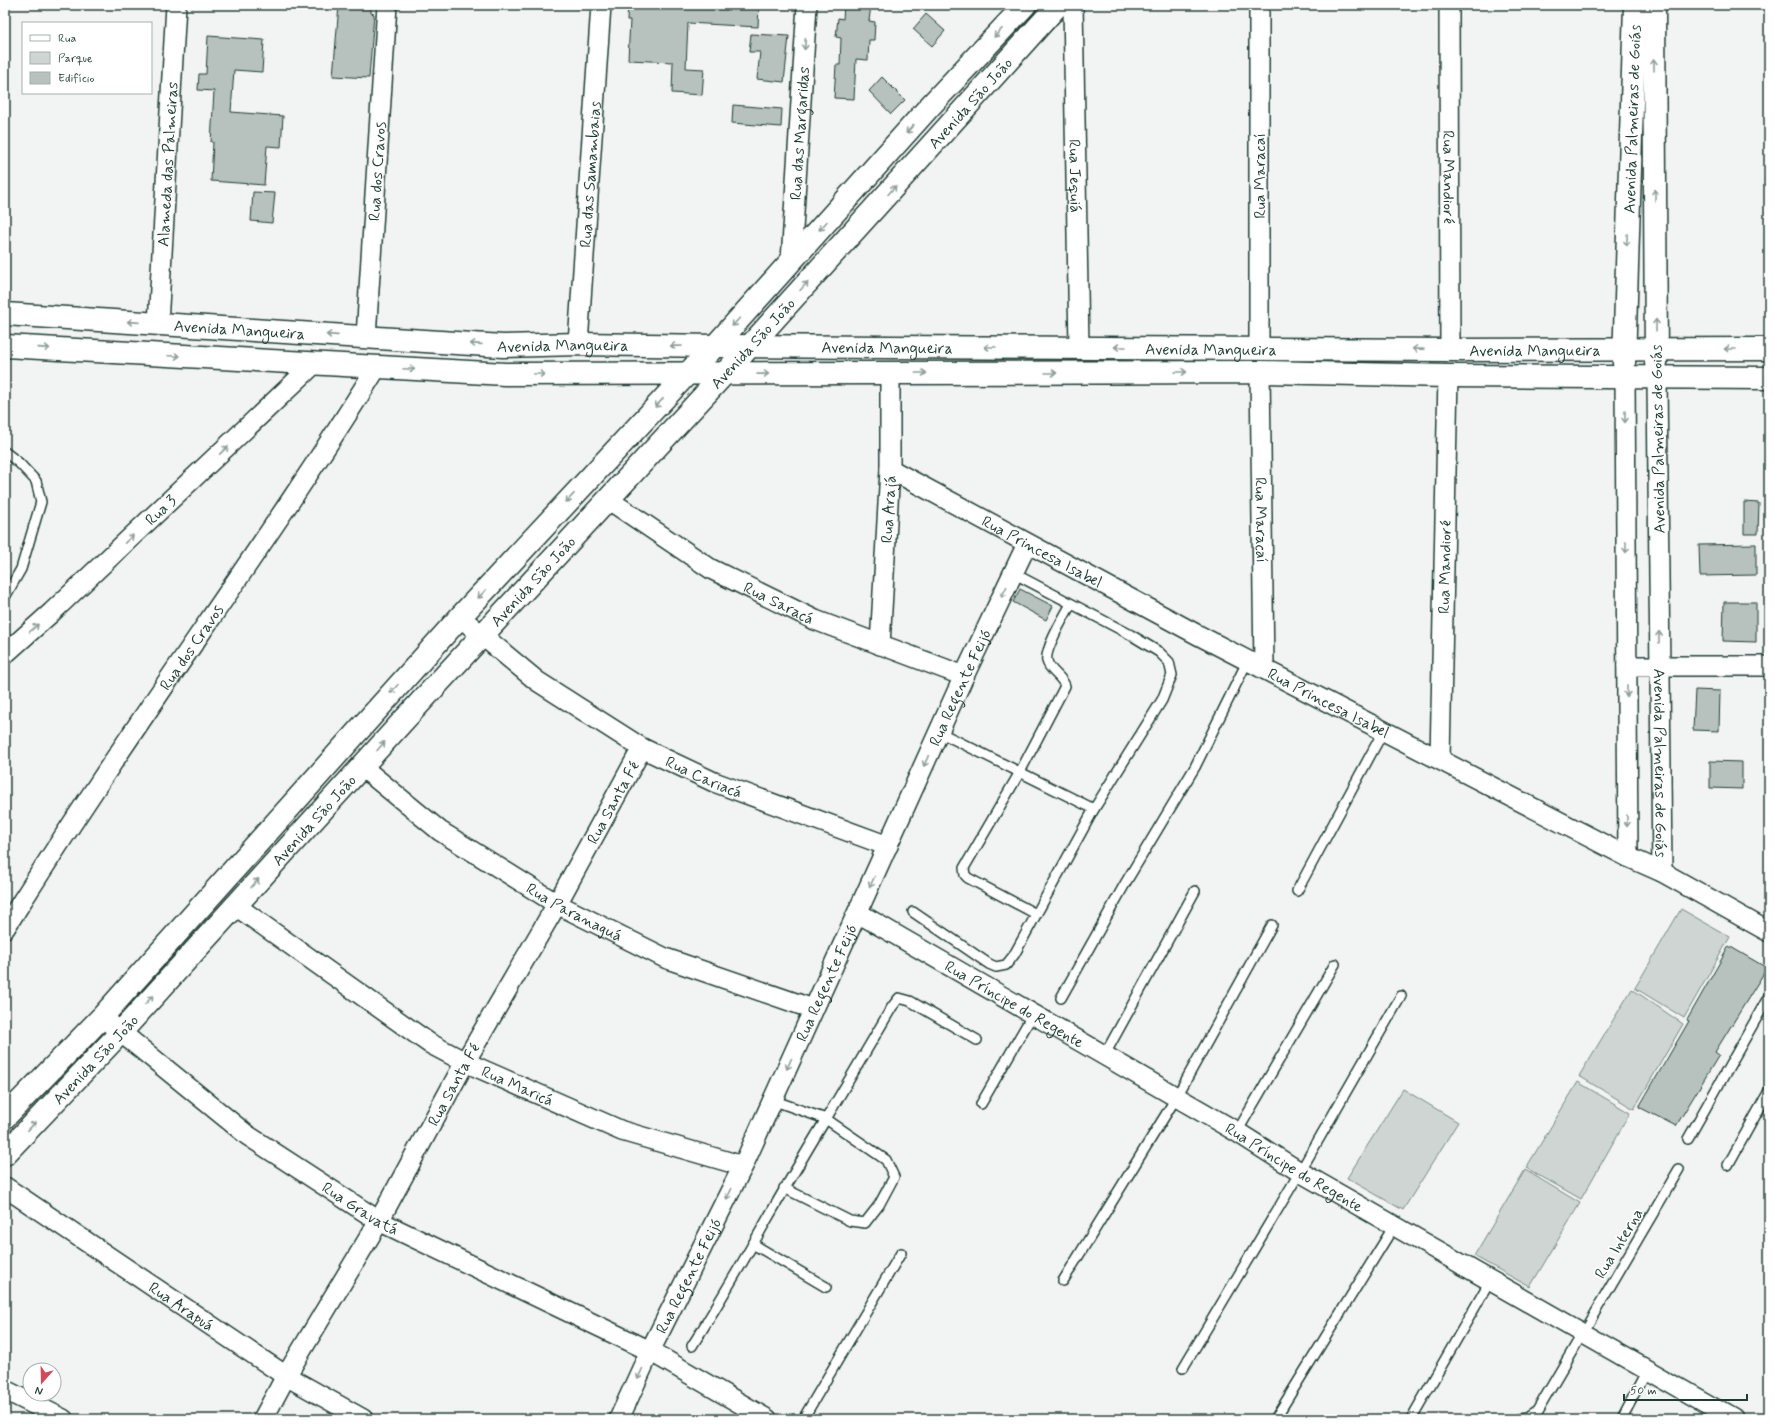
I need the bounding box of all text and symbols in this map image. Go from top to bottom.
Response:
legend [22,22,152,94]
street label: Avenida Palmeiras de Goiás [1620,24,1646,214]
one-way arrow [993,28,1003,38]
text: Rua [58,31,76,47]
one-way arrow [801,37,808,50]
text: Parque [58,51,93,67]
street label: Avenida São João [924,53,1018,154]
one-way arrow [1650,59,1658,72]
street label: Rua das Margaridas [786,66,815,201]
text: Edifício [58,71,94,87]
street label: Alameda das Palmeiras [153,81,184,247]
street label: Rua das Samambaias [576,101,606,248]
street label: Rua dos Cravos [364,121,392,222]
one-way arrow [905,123,914,134]
street label: Rua Mandioré [1437,130,1459,224]
street label: Rua Maracaí [1250,133,1271,219]
street label: Rua Jequiá [1063,139,1086,213]
one-way arrow [887,184,896,195]
one-way arrow [1651,189,1659,202]
one-way arrow [819,220,828,230]
one-way arrow [1624,233,1631,246]
one-way arrow [799,280,808,291]
street label: Avenida São João [707,294,801,394]
street label: Avenida Mangueira [173,316,306,345]
one-way arrow [732,317,741,328]
one-way arrow [127,319,140,326]
one-way arrow [1652,319,1660,332]
one-way arrow [326,331,339,338]
street label: Avenida Mangueira [496,335,629,358]
street label: Avenida Mangueira [821,338,953,360]
street label: Avenida Mangueira [1145,339,1277,362]
one-way arrow [470,340,483,348]
street label: Avenida Mangueira [1469,341,1601,363]
one-way arrow [670,342,683,350]
one-way arrow [984,343,997,351]
one-way arrow [1114,343,1127,351]
street label: Avenida Palmeiras de Goiás [1646,344,1671,534]
one-way arrow [37,345,50,352]
one-way arrow [1412,345,1425,353]
one-way arrow [1724,345,1737,353]
one-way arrow [167,353,180,360]
one-way arrow [402,365,415,372]
one-way arrow [1174,368,1187,376]
one-way arrow [914,369,927,377]
one-way arrow [1044,369,1057,377]
one-way arrow [532,370,545,378]
one-way arrow [756,370,769,378]
one-way arrow [655,398,664,408]
one-way arrow [1621,410,1629,423]
one-way arrow [218,445,229,454]
street label: Rua Arajá [877,475,902,544]
street label: Rua Maracaí [1249,477,1272,563]
street label: Rua 3 [141,491,181,531]
one-way arrow [566,493,575,504]
street label: Rua Princesa Isabel [978,511,1106,593]
street label: Rua Mandioré [1434,520,1457,614]
street label: Avenida São João [487,532,581,632]
one-way arrow [124,534,134,544]
one-way arrow [1622,540,1630,553]
street label: Rua Saracá [740,578,817,630]
one-way arrow [1000,585,1007,597]
one-way arrow [478,588,487,598]
street label: Rua dos Cravos [155,601,229,695]
one-way arrow [29,623,39,632]
street label: Rua Regente Feijó [925,626,997,750]
one-way arrow [1655,631,1663,644]
street label: Rua Princesa Isabel [1264,664,1392,744]
street label: Avenida Palmeiras de Goiás [1648,668,1671,858]
one-way arrow [390,684,399,694]
one-way arrow [1623,684,1631,697]
one-way arrow [376,741,385,751]
street label: Rua Cariacá [662,752,745,803]
one-way arrow [922,754,929,766]
street label: Rua Santa Fé [583,758,645,848]
street label: Avenida São João [268,770,362,871]
one-way arrow [1623,814,1631,827]
one-way arrow [868,875,875,887]
one-way arrow [251,878,260,888]
street label: Rua Paranaguá [522,878,626,947]
street label: Rua Regente Feijó [792,921,863,1045]
street label: Rua Príncipe do Regente [940,956,1088,1054]
one-way arrow [144,995,154,1005]
street label: Avenida São João [49,1010,144,1110]
street label: Rua Santa Fé [423,1040,486,1130]
one-way arrow [785,1057,792,1069]
street label: Rua Maricá [478,1062,556,1112]
street label: Rua Príncipe do Regente [1221,1118,1367,1218]
one-way arrow [27,1121,37,1131]
street label: Rua Gravatá [317,1178,402,1241]
one-way arrow [724,1188,732,1200]
street label: Rua Interna [1590,1205,1649,1283]
street label: Rua Regente Feijó [651,1215,727,1338]
street label: Rua Arapuá [144,1278,218,1337]
north arrow [22,1362,62,1402]
one-way arrow [635,1367,643,1379]
scale bar [1624,1376,1747,1402]
text: N [33,1383,45,1398]
text: 50 m [1630,1383,1657,1399]

